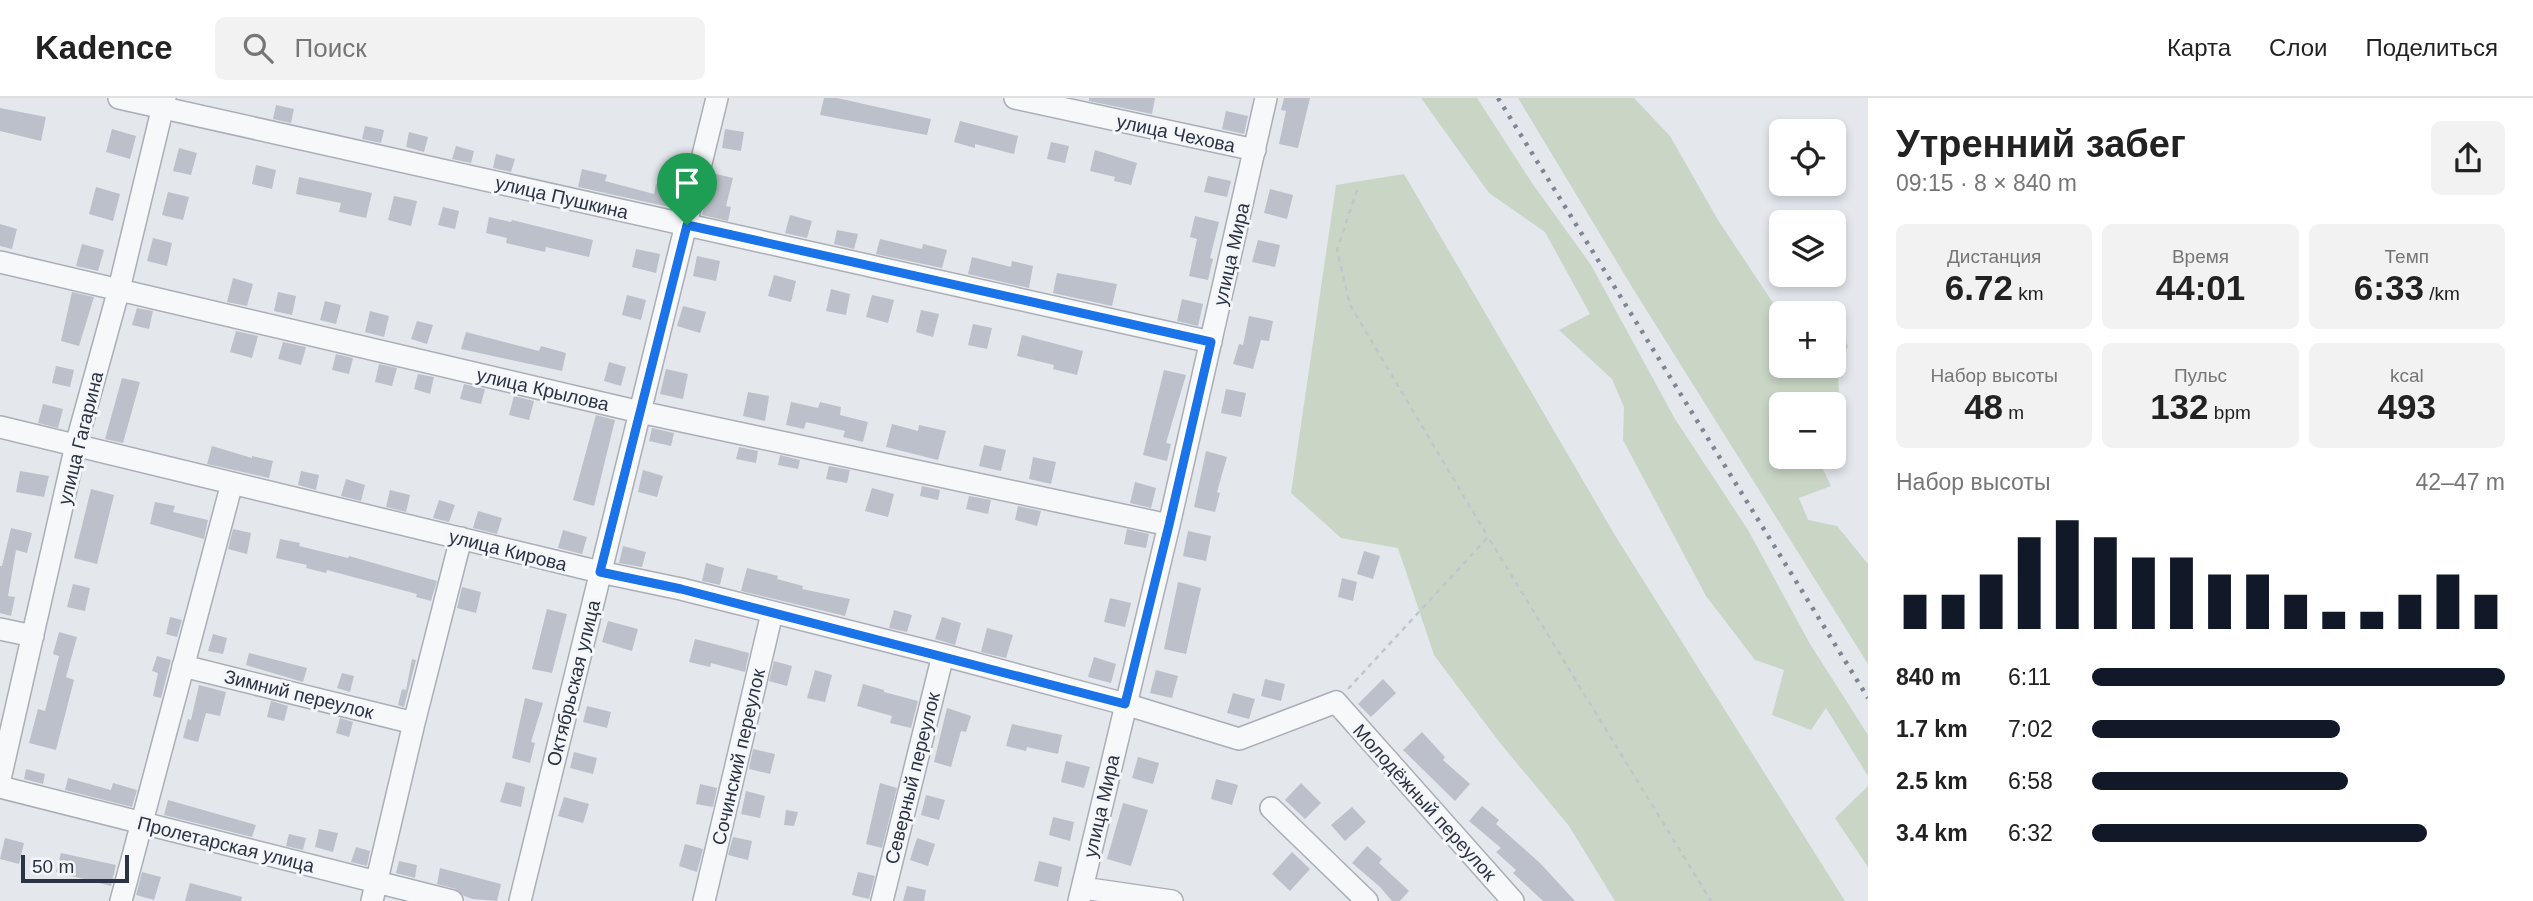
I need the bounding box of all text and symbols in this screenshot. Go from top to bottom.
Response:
search box [215,17,705,80]
text: Kadence [35,29,173,66]
icon: search [239,29,277,67]
text: Поиск [295,33,367,63]
text: Карта [2167,34,2231,61]
text: Слои [2269,34,2327,61]
text: Поделиться [2365,34,2498,61]
street label: улица Чехова [1115,111,1237,156]
map controls [1769,119,1846,469]
button: locate [1769,119,1846,196]
button: share [2431,121,2505,195]
text: Утренний забег [1896,123,2186,165]
pin [657,153,717,225]
icon: arrive [668,164,706,202]
text: 09:15 · 8 × 840 m [1896,170,2077,196]
street label: улица Пушкина [493,172,631,223]
street label: улица Мира [1209,200,1254,308]
button: layers [1769,210,1846,287]
text: Дистанция [1947,246,2041,267]
text: Время [2172,246,2229,267]
text: Темп [2385,246,2429,267]
text: 6.72 [1945,268,2013,307]
text: 44:01 [2156,268,2245,307]
text: 6:33 [2354,268,2424,307]
text: km [2013,283,2044,304]
text: /km [2424,283,2460,304]
button: + [1769,301,1846,378]
street label: улица Крылова [475,364,611,415]
text: Набор высоты [1930,365,2058,386]
text: Пульс [2174,365,2227,386]
text: kcal [2390,365,2424,386]
street label: улица Гагарина [54,369,107,507]
text: 48 [1964,387,2003,426]
text: 132 [2150,387,2209,426]
text: 493 [2378,387,2436,426]
button: − [1769,392,1846,469]
text: m [2003,402,2024,423]
text: bpm [2209,402,2251,423]
text: Набор высоты [1896,469,2050,495]
text: 42–47 m [2415,469,2505,495]
street label: улица Кирова [447,526,569,575]
street label: Октябрьская улица [543,598,604,768]
text: 840 m [1896,664,1961,690]
text: 6:11 [2008,664,2051,690]
street label: Зимний переулок [222,666,376,723]
street label: Сочинский переулок [708,666,769,847]
street label: Северный переулок [881,689,944,866]
text: 1.7 km [1896,716,1968,742]
text: 7:02 [2008,716,2053,742]
street label: Молодёжный переулок [1349,720,1501,885]
street label: улица Мира [1079,752,1124,860]
text: 2.5 km [1896,768,1968,794]
text: 6:58 [2008,768,2053,794]
street label: Пролетарская улица [135,812,317,877]
text: 3.4 km [1896,820,1968,846]
text: 6:32 [2008,820,2053,846]
scale bar [21,852,130,884]
text: 50 m [32,856,74,877]

